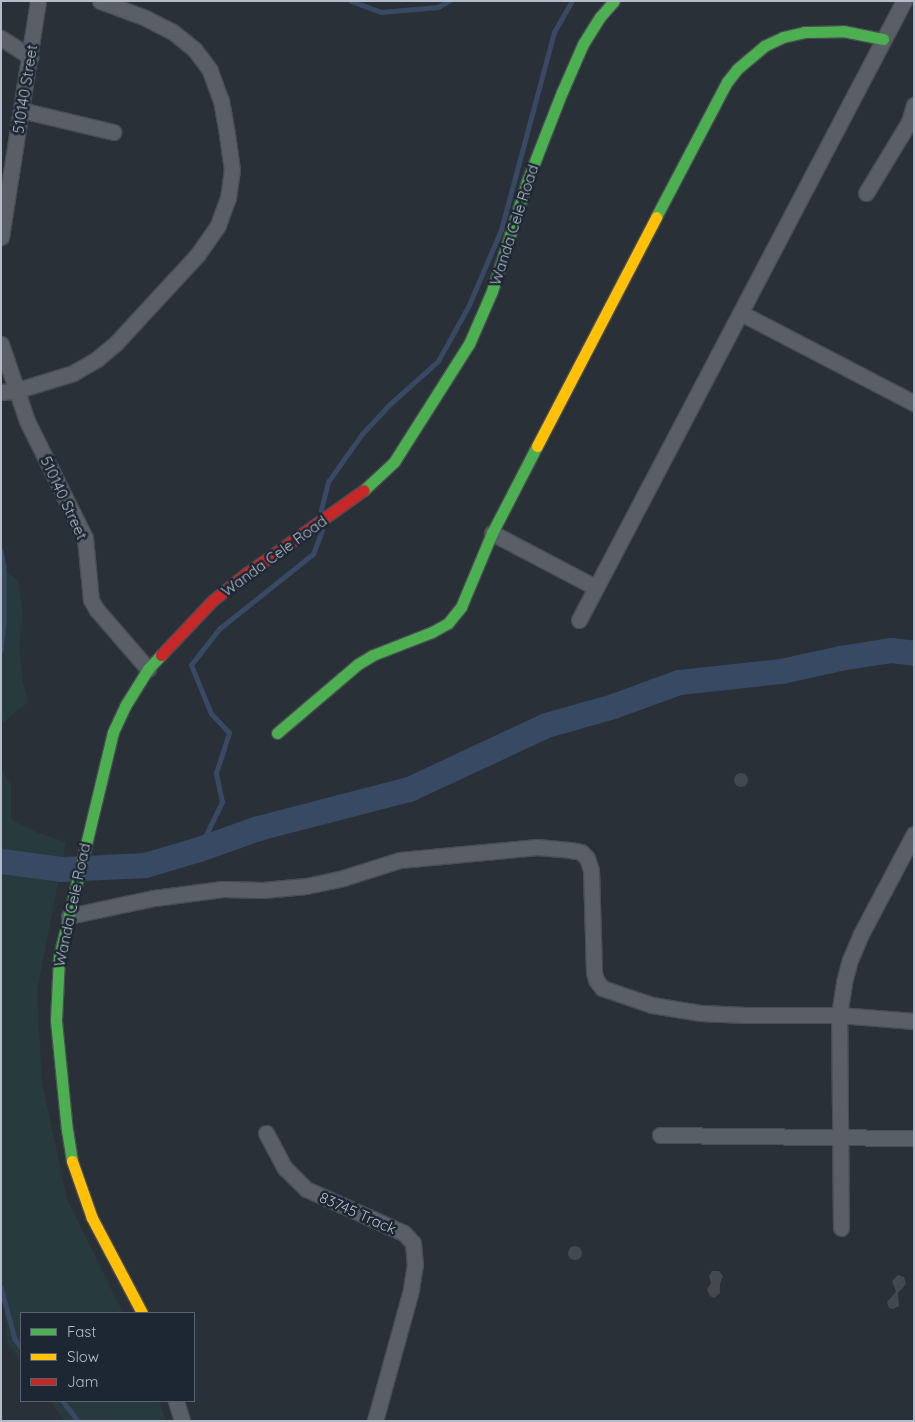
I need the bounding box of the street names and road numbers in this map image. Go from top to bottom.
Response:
street label: 510140 Street [9,43,41,135]
street label: Wanda Cele Road [486,162,542,288]
street label: 510140 Street [37,453,91,543]
street label: Wanda Cele Road [218,512,330,600]
street label: Wanda Cele Road [50,842,94,968]
street label: 83745 Track [317,1188,399,1238]

